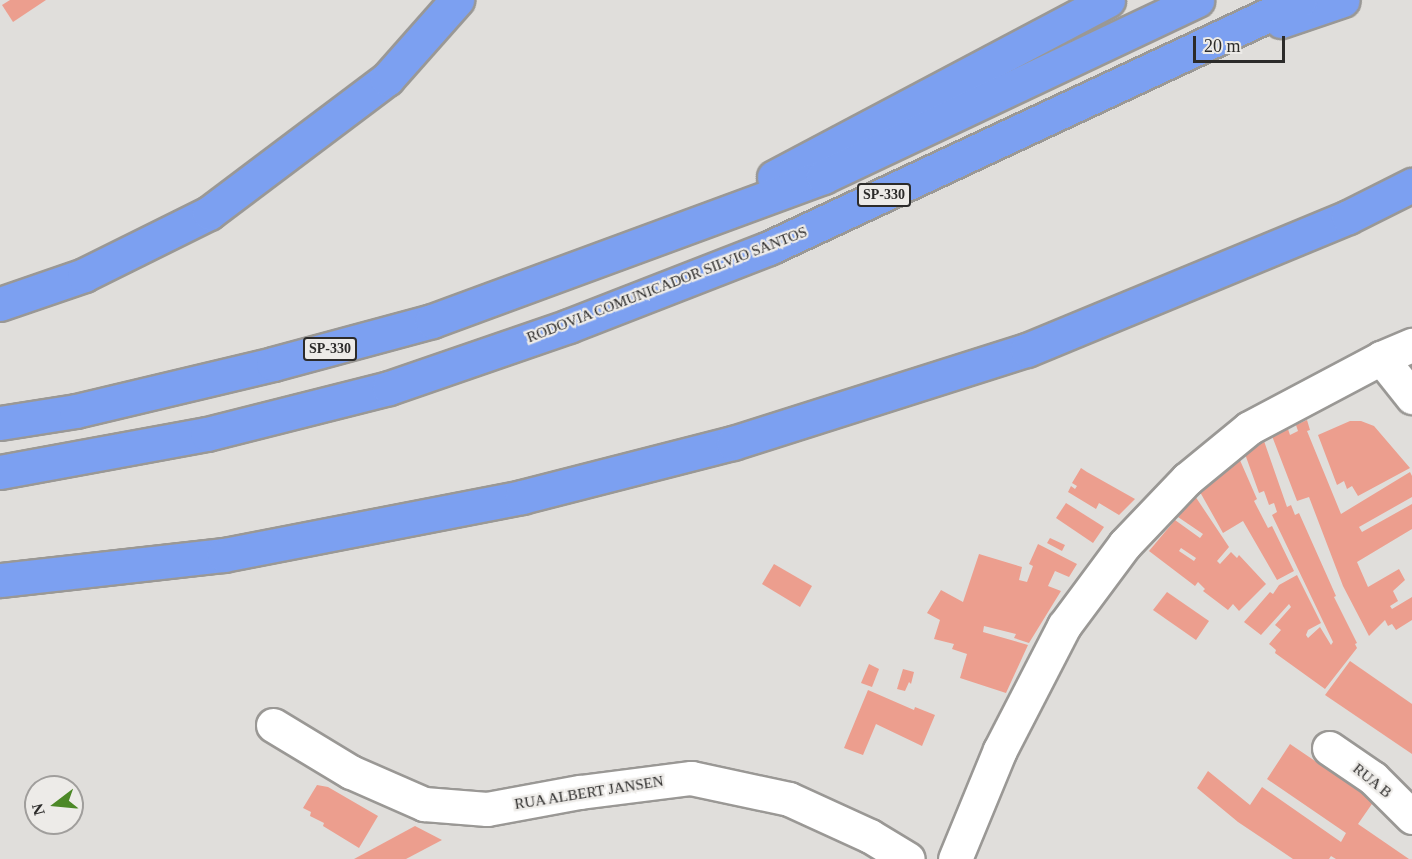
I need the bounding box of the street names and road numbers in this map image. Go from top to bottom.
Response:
road number: SP-330 [857,184,911,206]
street label: RODOVIA COMUNICADOR SILVIO SANTOS [524,223,810,347]
road number: SP-330 [303,338,357,360]
street label: RUA B [1349,760,1395,802]
street label: RUA ALBERT JANSEN [512,772,666,814]

